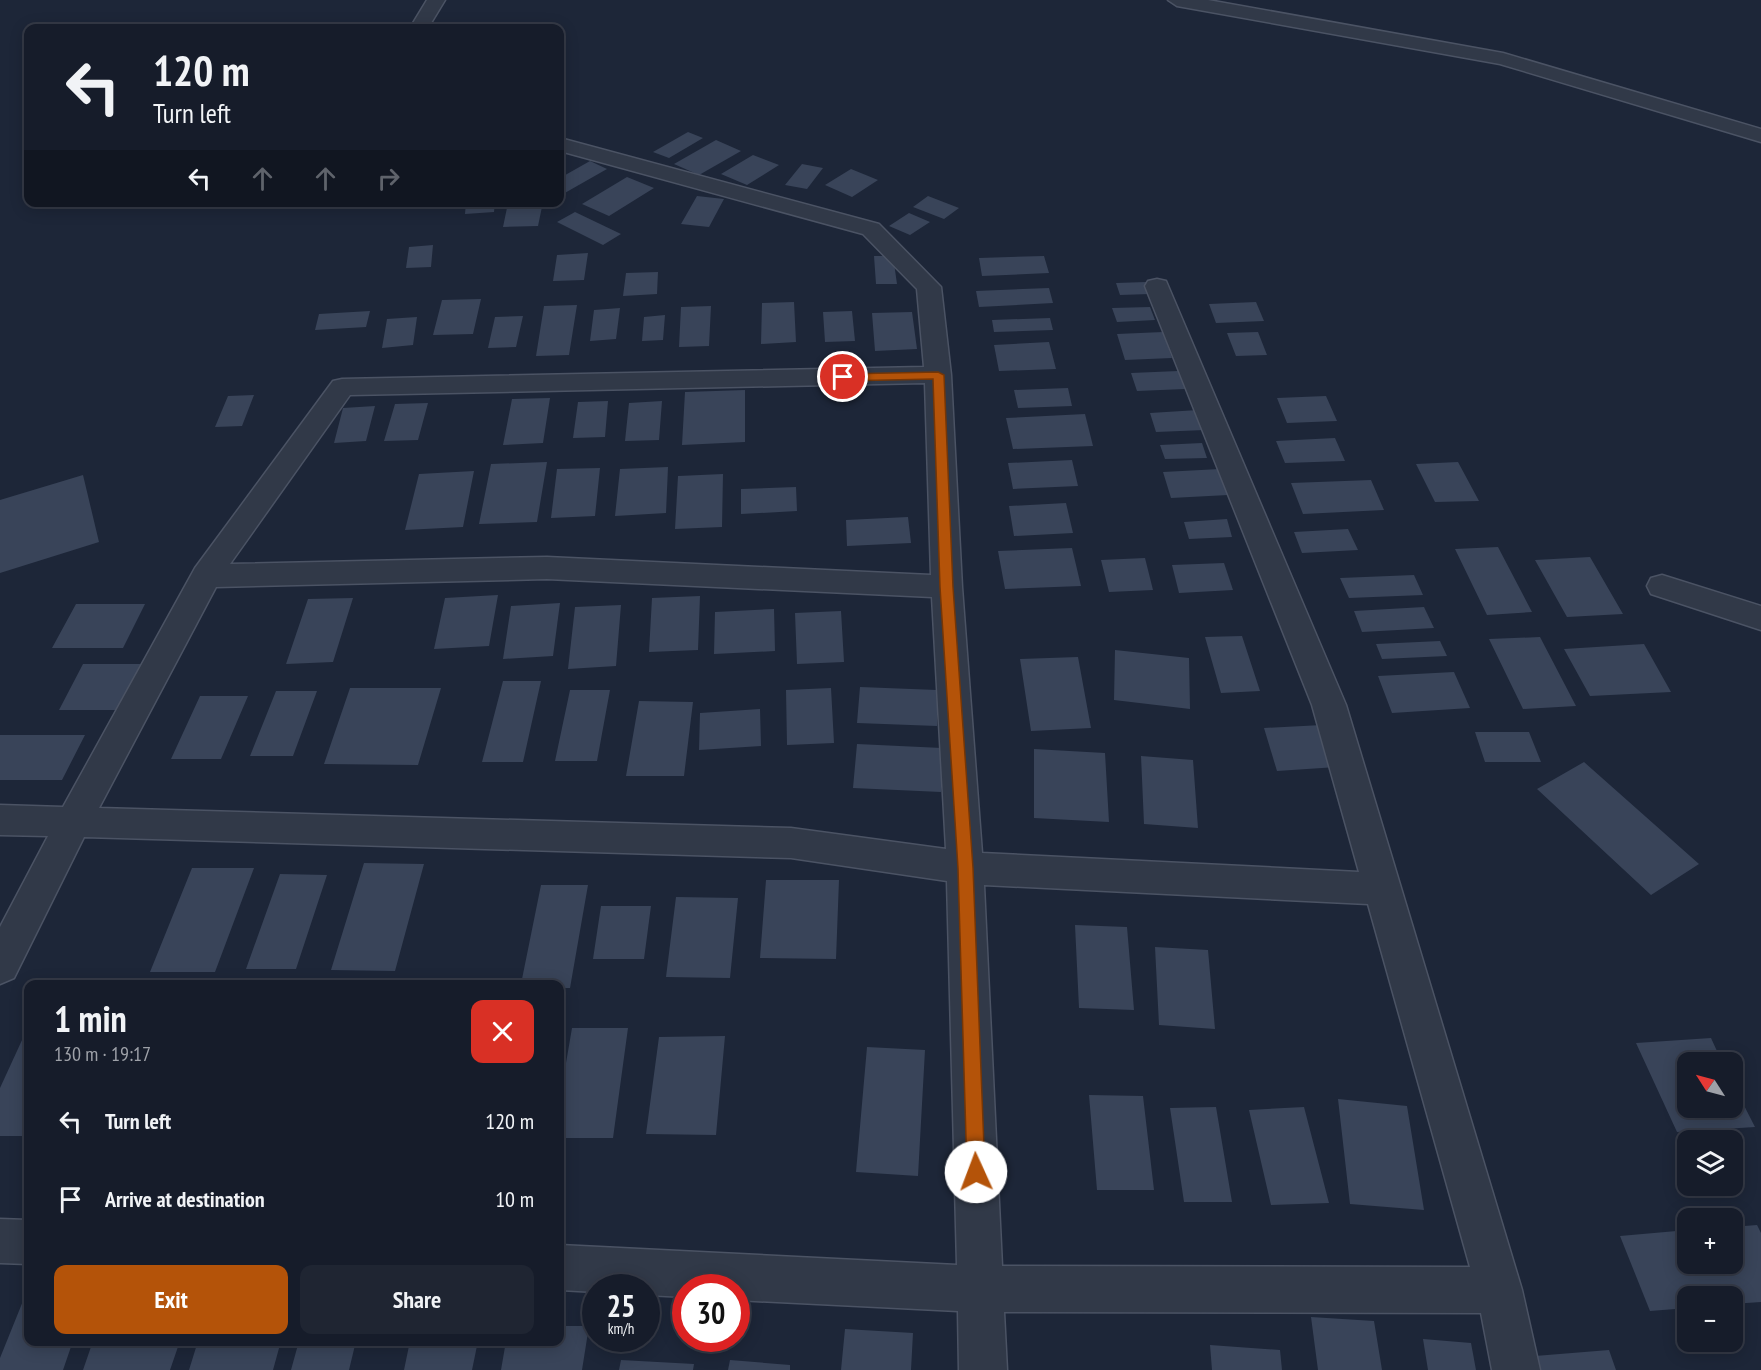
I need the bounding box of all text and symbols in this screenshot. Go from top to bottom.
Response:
text: 120 m [153,43,250,98]
icon: left [54,48,132,126]
text: Turn left [153,96,231,130]
icon: left [183,162,216,195]
icon: ahead [246,162,279,195]
icon: ahead [309,162,342,195]
icon: right [372,162,405,195]
pin [817,351,868,402]
icon: arrive [826,360,859,393]
text: 1 min [54,995,127,1042]
button: close [471,1000,534,1063]
text: 130 m · 19:17 [54,1041,151,1067]
north arrow [1677,1052,1743,1118]
map controls [1677,1052,1743,1352]
icon: left [54,1105,87,1138]
text: Turn left [105,1107,171,1135]
text: 120 m [485,1107,534,1135]
button: layers [1677,1130,1743,1196]
position arrow [944,1140,1008,1204]
icon: arrive [54,1183,87,1216]
text: Arrive at destination [105,1185,265,1213]
text: 10 m [495,1185,534,1213]
button: + [1677,1208,1743,1274]
button: Exit [54,1265,288,1334]
button: Share [300,1265,534,1334]
speed limit sign: 30 [672,1274,750,1352]
text: 25 [607,1286,635,1325]
button: − [1677,1286,1743,1352]
text: km/h [608,1319,634,1338]

